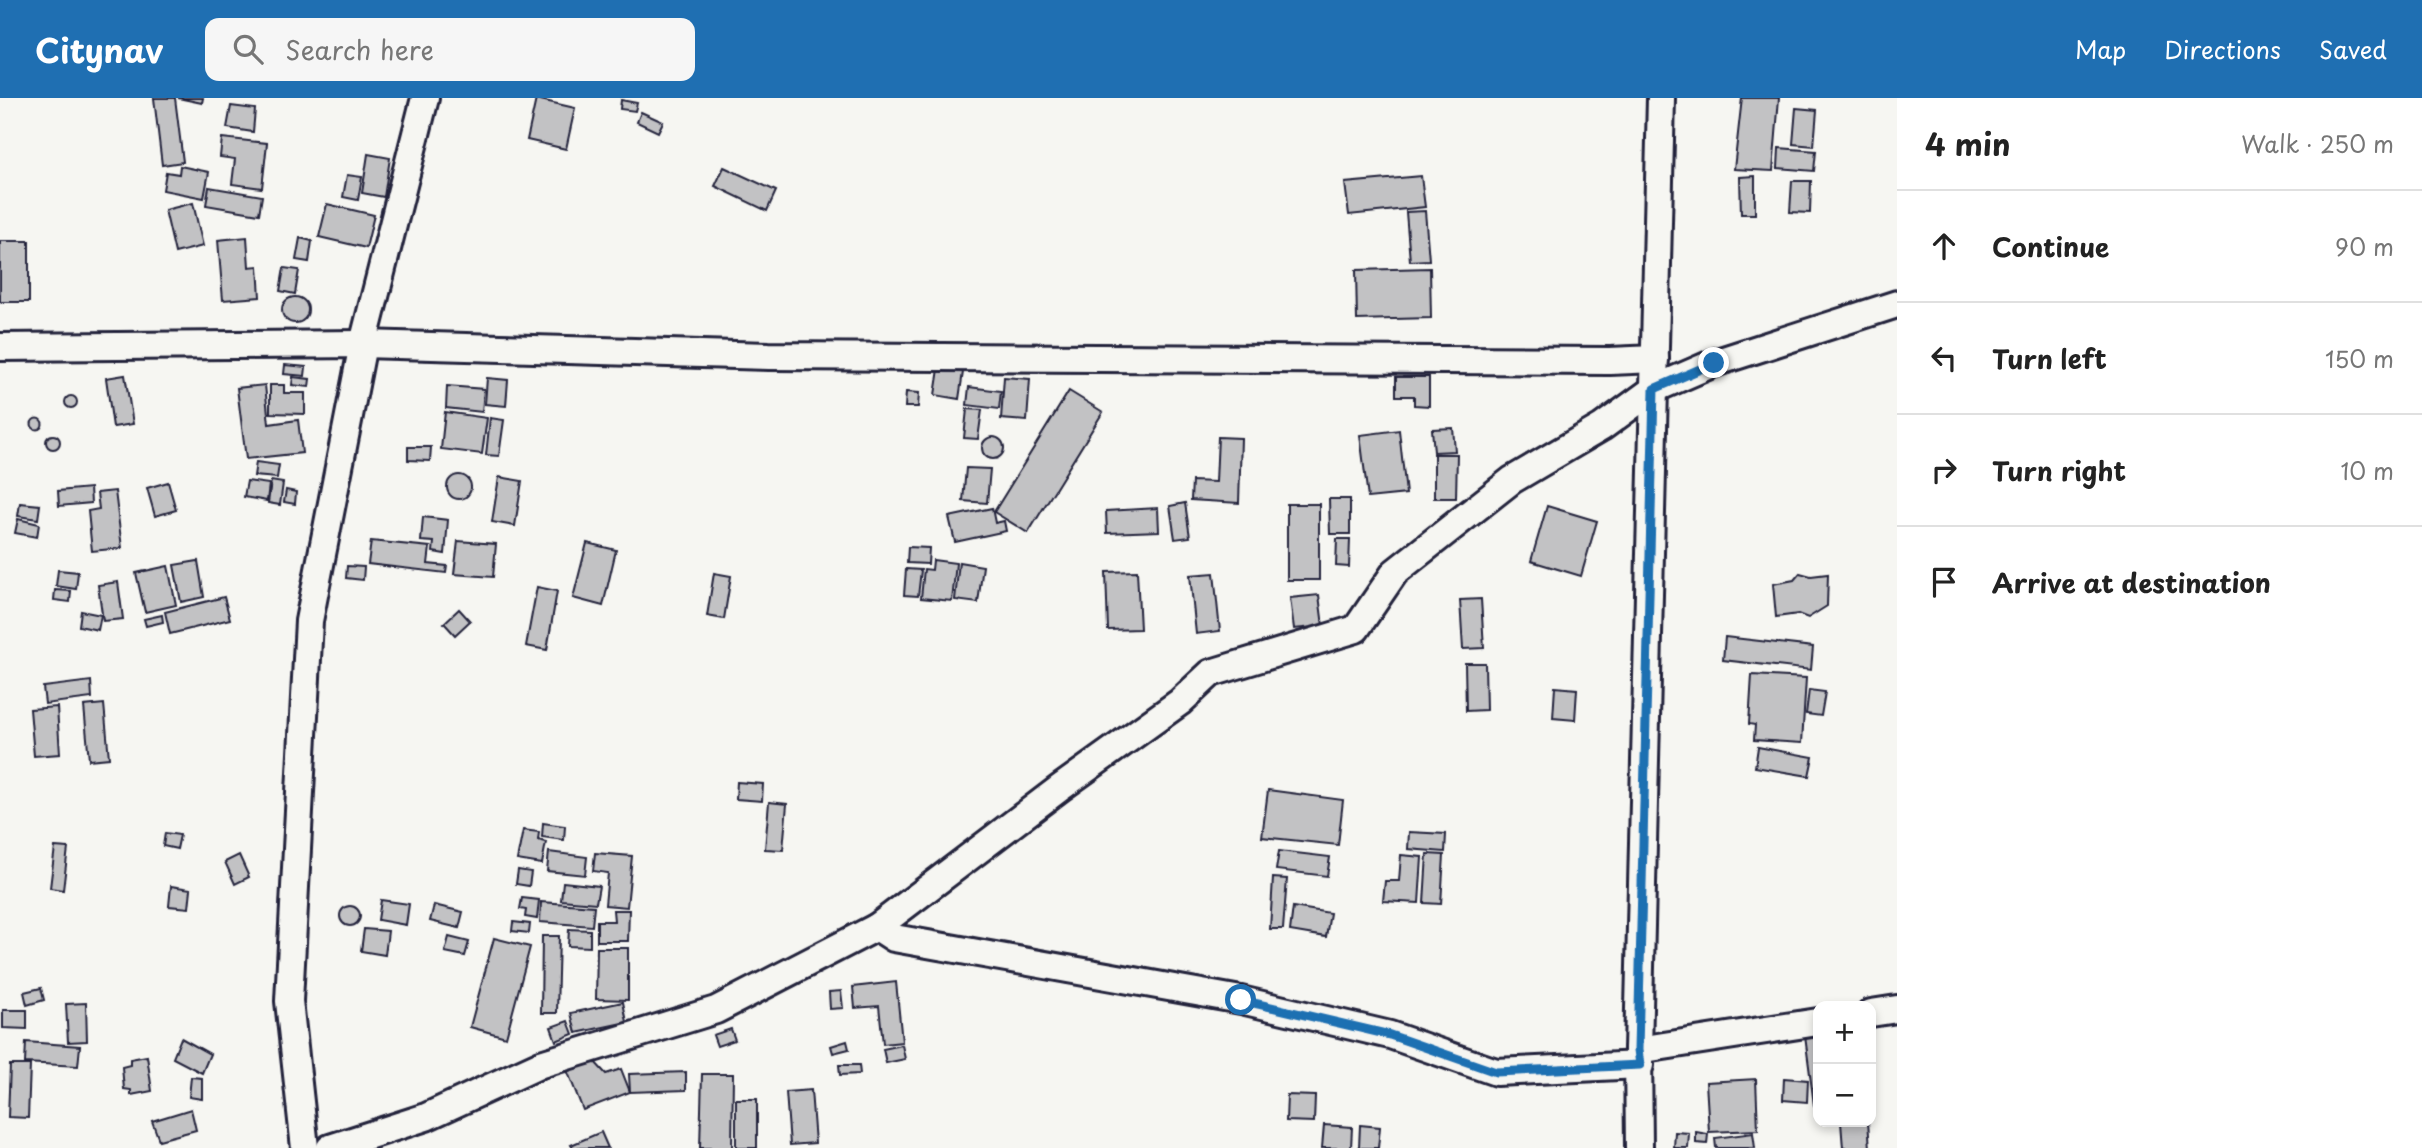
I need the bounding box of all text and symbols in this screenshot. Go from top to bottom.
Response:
search box [205,18,695,81]
text: Citynav [35,24,163,74]
icon: search [229,30,267,68]
text: Search here [285,30,434,69]
text: Map [2075,31,2126,67]
text: Directions [2164,31,2281,67]
text: Saved [2319,31,2387,67]
text: 4 min [1925,121,2011,166]
text: Walk · 250 m [2241,126,2394,161]
icon: ahead [1925,227,1963,265]
text: Continue [1992,227,2109,266]
text: 90 m [2335,229,2394,264]
icon: left [1925,339,1963,377]
text: Turn left [1992,339,2107,378]
text: 150 m [2325,341,2394,376]
route end [1698,347,1729,378]
icon: right [1925,451,1963,489]
text: Turn right [1992,451,2126,490]
text: 10 m [2340,453,2394,488]
icon: arrive [1925,563,1963,601]
text: Arrive at destination [1992,563,2271,602]
route start [1225,984,1256,1015]
map controls [1813,1001,1876,1127]
button: + [1813,1001,1876,1064]
button: − [1813,1064,1876,1127]

